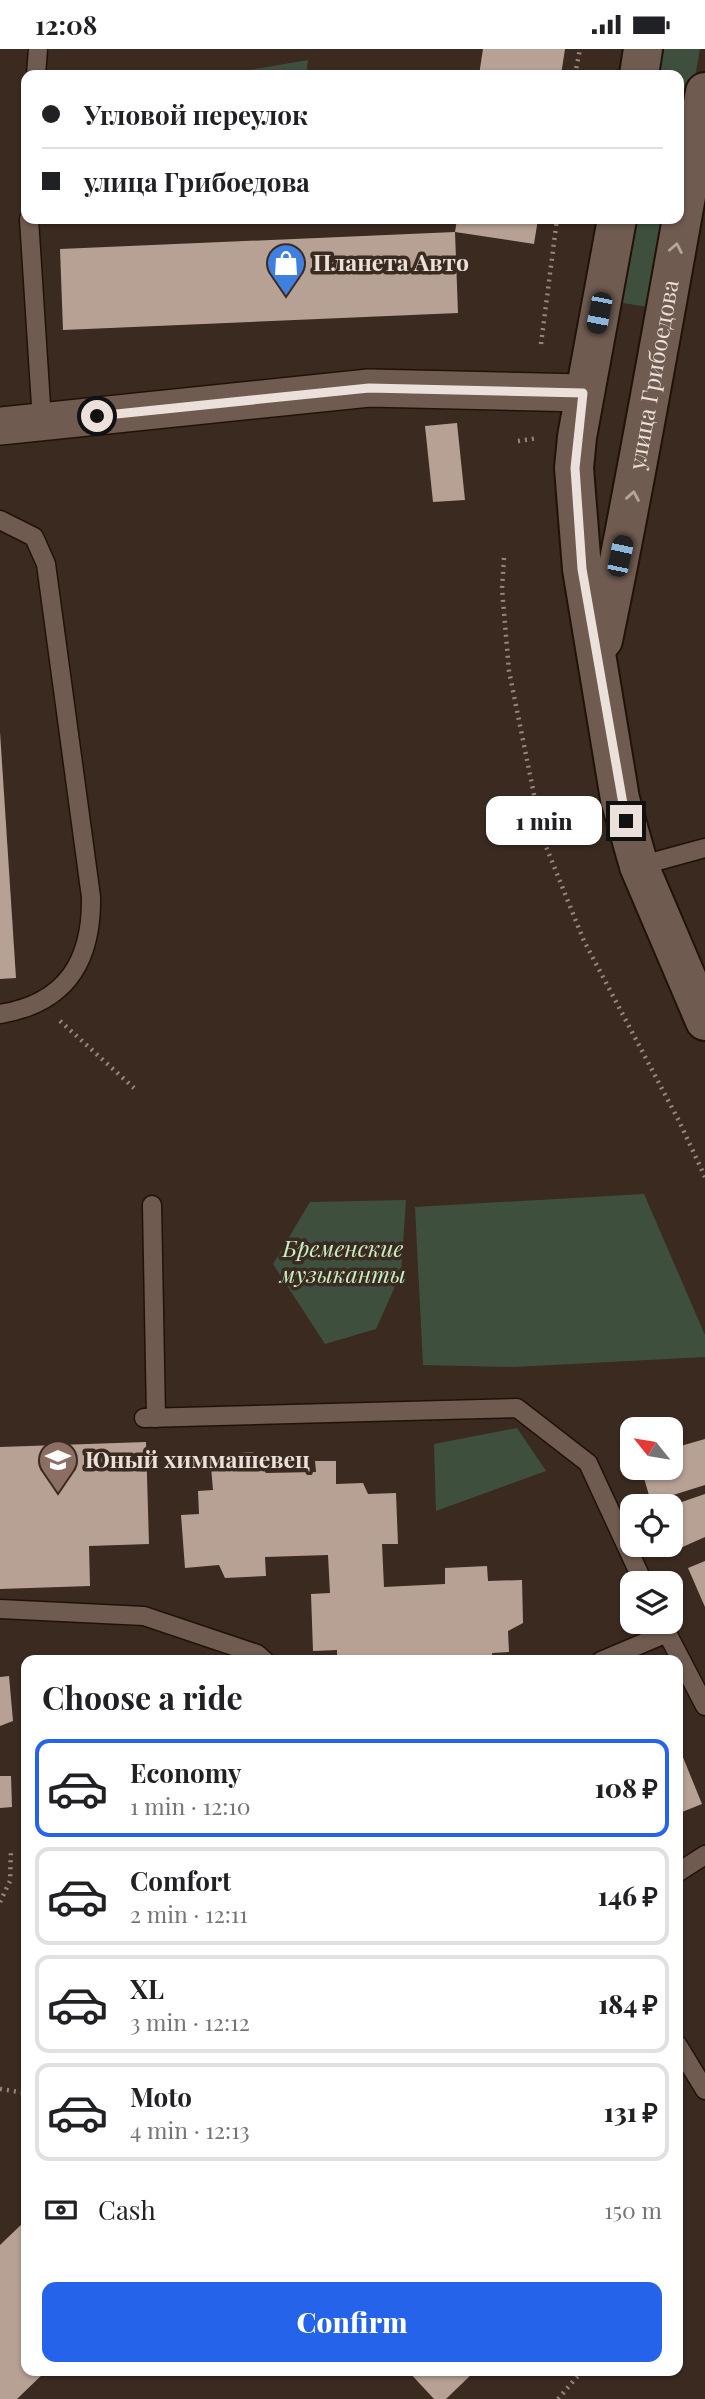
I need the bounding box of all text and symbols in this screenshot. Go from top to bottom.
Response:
text: 12:08 [35,7,97,42]
text: Угловой переулок [84,97,308,132]
text: улица Грибоедова [84,164,310,199]
shop icon: Планета Авто [265,242,307,297]
one-way arrow [667,242,682,254]
place label: Планета Авто [313,246,469,277]
street label: улица Грибоедова [620,277,685,473]
car [585,290,614,336]
route start [81,400,113,432]
one-way arrow [624,490,639,502]
car [606,533,635,579]
callout: 1 min [486,797,602,845]
text: 1 min [516,805,572,836]
route end [610,805,642,837]
park label: Бременские музыканты [278,1232,406,1289]
north arrow [620,1417,682,1481]
map controls [620,1417,683,1634]
school or university icon: Юный химмашевец [37,1439,79,1494]
place label: Юный химмашевец [85,1443,310,1474]
button: locate [620,1494,683,1557]
button: layers [620,1571,683,1634]
text: Choose a ride [42,1675,243,1718]
text: Economy [130,1755,241,1790]
icon: car [46,1757,109,1820]
text: 108 ₽ [595,1770,658,1805]
text: 1 min · 12:10 [130,1790,251,1821]
text: Comfort [130,1863,231,1898]
icon: car [46,1865,109,1928]
text: 146 ₽ [598,1878,658,1913]
text: 2 min · 12:11 [130,1898,248,1929]
text: XL [130,1971,164,2006]
icon: car [46,1973,109,2036]
text: 184 ₽ [598,1986,658,2021]
text: 3 min · 12:12 [130,2006,250,2037]
text: Moto [130,2079,192,2114]
icon: car [46,2081,109,2144]
text: 131 ₽ [604,2094,658,2129]
text: 4 min · 12:13 [130,2114,250,2145]
icon: cash [42,2191,80,2229]
text: Cash [98,2192,156,2227]
text: 150 m [604,2194,662,2225]
button: Confirm [42,2282,662,2362]

